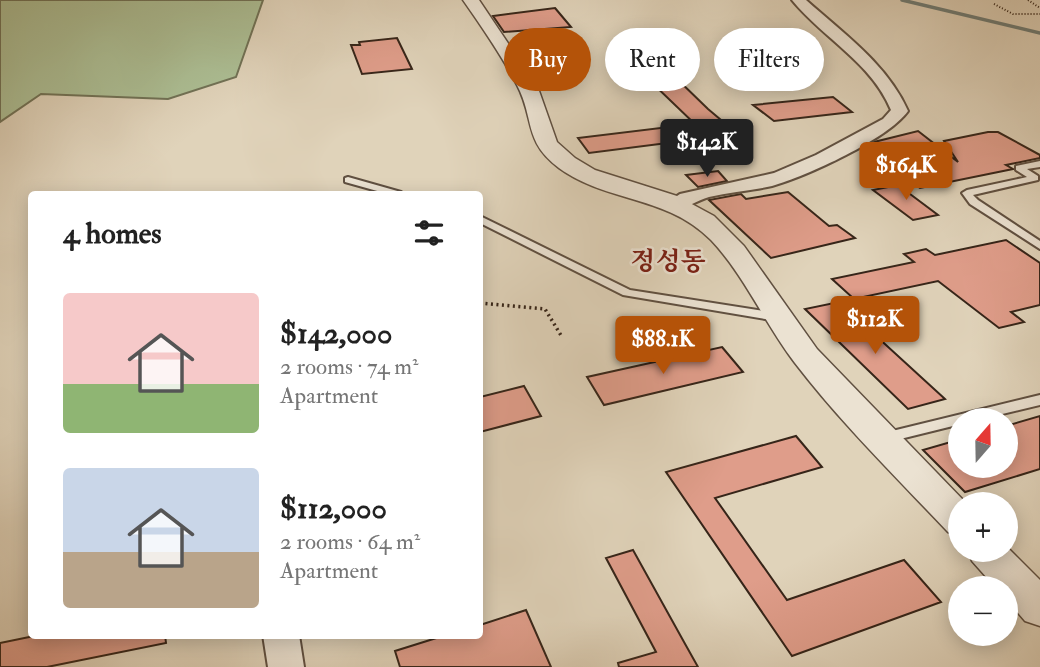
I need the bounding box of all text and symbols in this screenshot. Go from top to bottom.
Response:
chip: Buy [504,28,591,91]
chip: Rent [605,28,700,91]
chip: Filters [714,28,824,91]
pin: $142K [658,120,756,179]
text: $142K [676,127,738,156]
pin: $164K [857,142,955,202]
text: $164K [875,150,937,179]
icon: filters [410,214,448,252]
text: 4 homes [63,215,162,252]
district label: 정성동 [630,246,706,278]
pin: $112K [826,296,924,356]
text: $112K [846,304,904,333]
text: $142,000 [280,315,392,352]
pin: $88.1K [606,316,720,376]
icon: home [119,321,203,405]
text: $88.1K [631,324,695,353]
text: 2 rooms · 74 m² [280,352,419,381]
text: Apartment [280,381,378,410]
north arrow [948,408,1018,478]
map controls [948,408,1018,646]
text: $112,000 [280,490,387,527]
button: + [948,492,1018,562]
icon: home [119,496,203,580]
text: 2 rooms · 64 m² [280,527,420,556]
text: Apartment [280,556,378,585]
button: − [948,576,1018,646]

